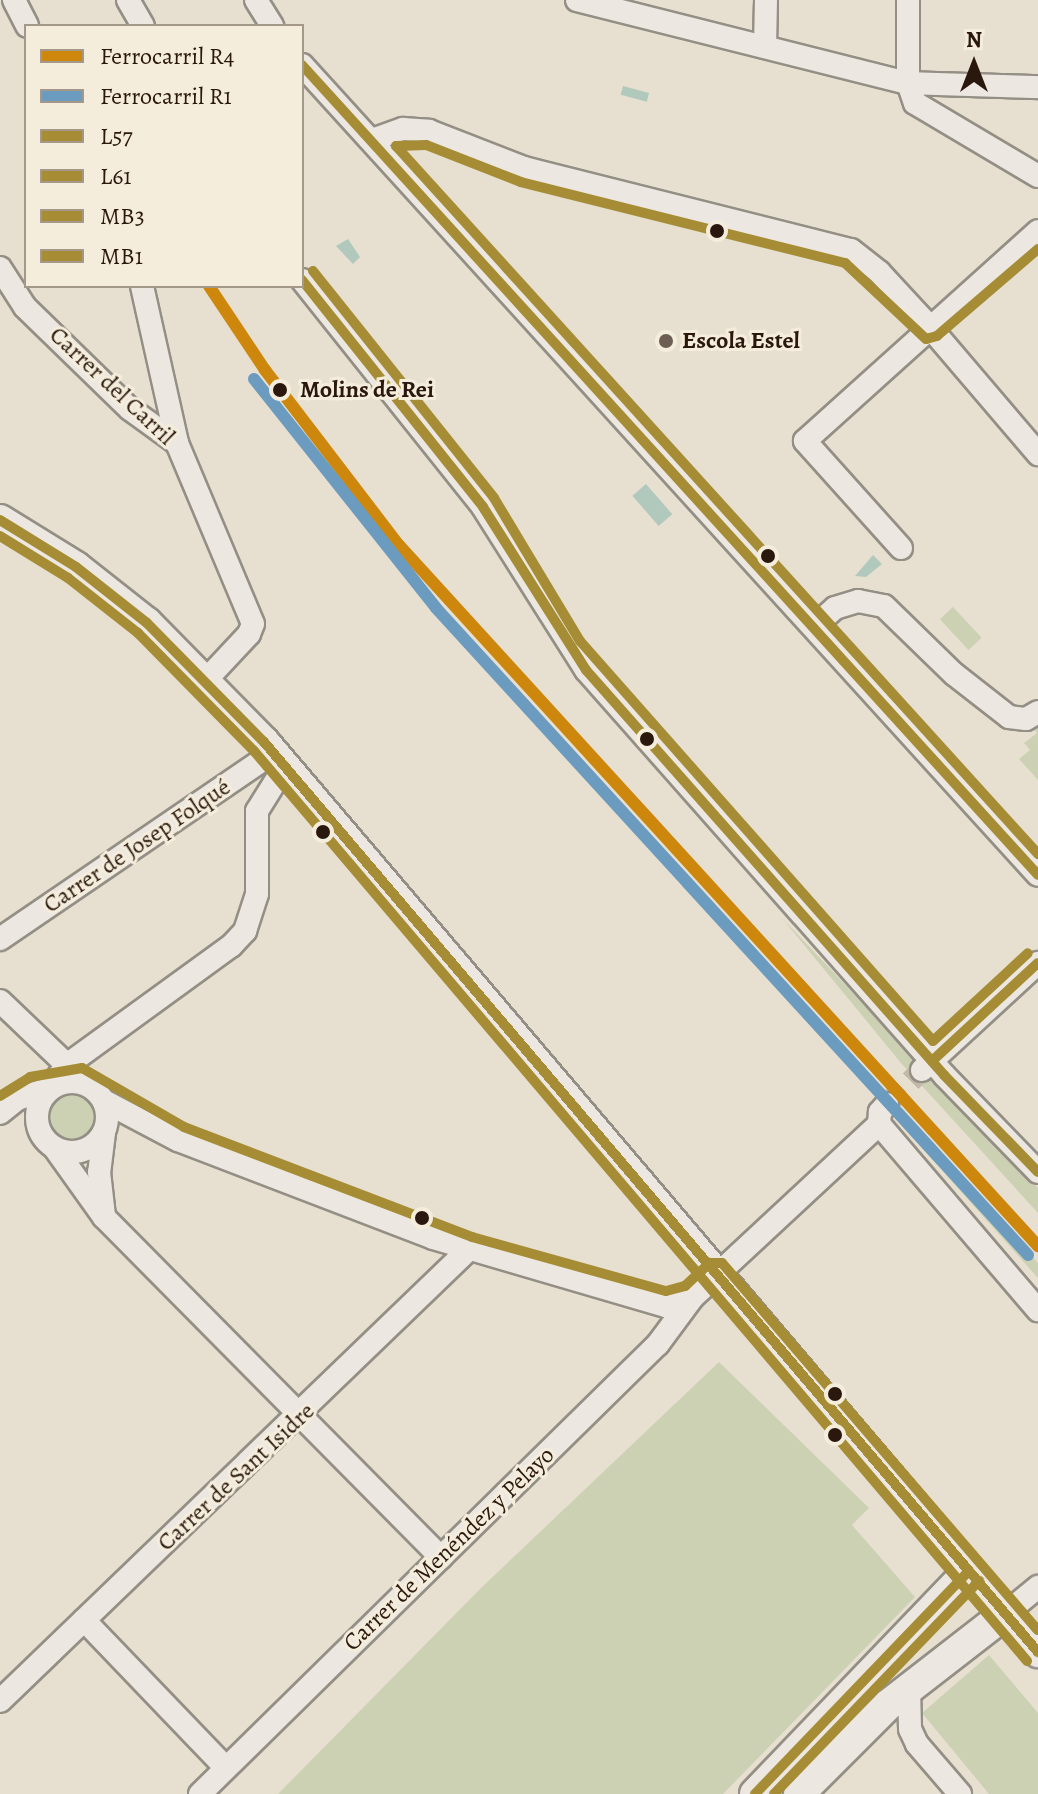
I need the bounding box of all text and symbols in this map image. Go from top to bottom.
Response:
legend [24,24,304,288]
north arrow [934,24,1014,104]
text: N [966,25,982,55]
text: Ferrocarril R4 [100,40,234,72]
text: Ferrocarril R1 [100,80,232,112]
text: L57 [100,120,133,152]
text: L61 [100,160,131,192]
text: MB3 [100,200,145,232]
unlabelled marker [709,223,725,239]
text: MB1 [100,240,143,272]
street label: Carrer del Carril [43,321,181,451]
place label: Escola Estel [682,327,800,355]
marker: Escola Estel [657,332,675,350]
place label: Molins de Rei [300,376,434,404]
marker: Molins de Rei [267,377,293,403]
unlabelled marker [760,548,776,564]
unlabelled marker [639,731,655,747]
street label: Carrer de Josep Folqué [38,773,236,919]
unlabelled marker [315,824,331,840]
unlabelled marker [414,1210,430,1226]
unlabelled marker [827,1386,843,1402]
street label: Carrer de Sant Isidre [152,1397,320,1557]
unlabelled marker [827,1427,843,1443]
street label: Carrer de Menéndez y Pelayo [338,1441,560,1657]

